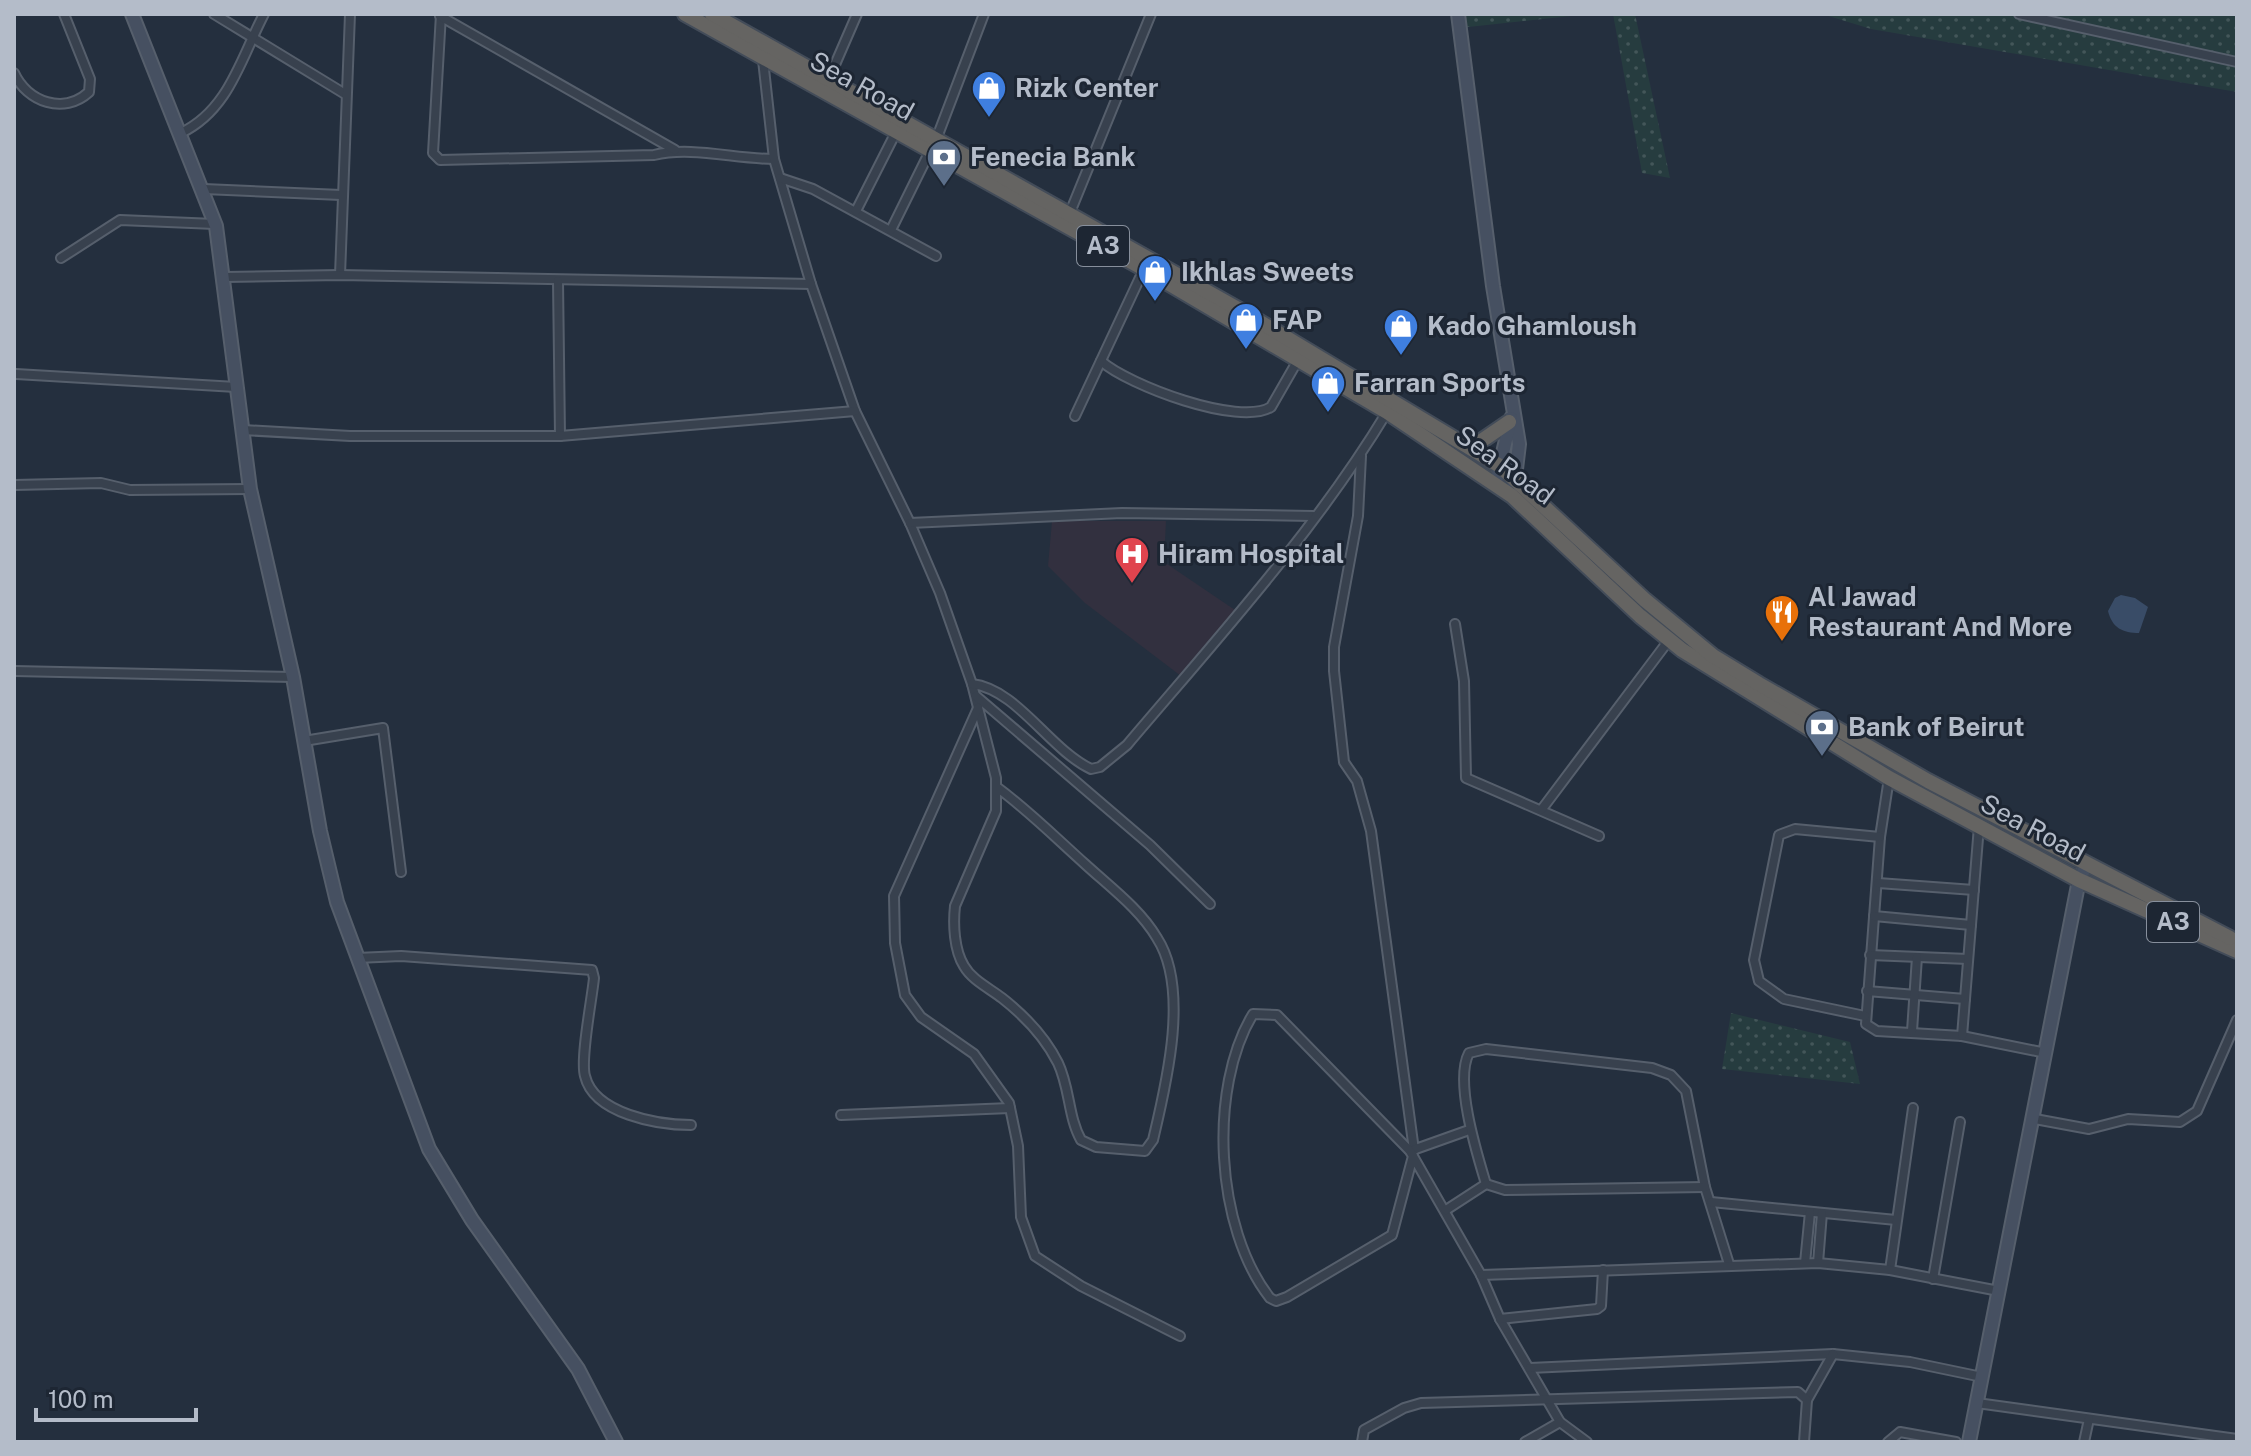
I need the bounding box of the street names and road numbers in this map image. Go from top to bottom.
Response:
street label: Sea Road [805,44,920,127]
road number: A3 [1077,226,1129,266]
street label: Sea Road [1450,418,1561,511]
street label: Sea Road [1976,787,2091,868]
road number: A3 [2147,902,2199,942]

